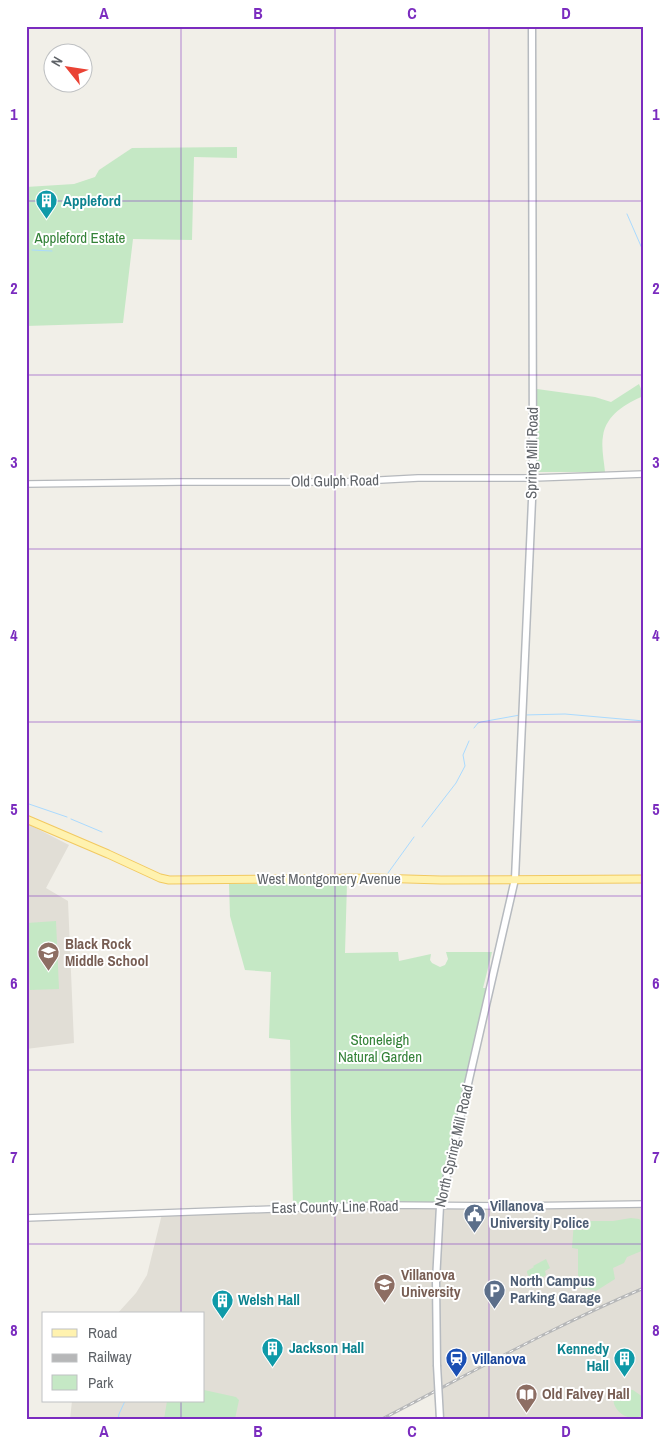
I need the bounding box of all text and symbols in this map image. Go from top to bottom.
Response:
text: A [99,2,109,24]
text: B [253,2,263,24]
text: C [407,2,417,24]
text: D [561,2,571,24]
north arrow [42,42,92,92]
text: N [47,53,67,70]
text: 1 [10,103,18,125]
text: 1 [652,103,660,125]
building icon: Appleford [35,189,59,220]
place label: Appleford [63,190,121,211]
park label: Appleford Estate [34,227,126,248]
text: 2 [10,277,18,299]
text: 2 [652,277,660,299]
street label: Spring Mill Road [520,407,543,499]
text: 3 [10,451,18,473]
text: 3 [652,451,660,473]
street label: Old Gulph Road [291,469,379,492]
text: 4 [10,624,18,646]
text: 4 [652,624,660,646]
text: 5 [10,798,18,820]
text: 5 [652,798,660,820]
street label: West Montgomery Avenue [257,868,401,889]
place label: Black Rock Middle School [65,933,148,971]
school or university icon: Black Rock Middle School [37,941,61,972]
text: 6 [10,972,18,994]
text: 6 [652,972,660,994]
park label: Stoneleigh Natural Garden [338,1029,422,1067]
street label: North Spring Mill Road [429,1083,478,1209]
text: 7 [10,1146,18,1168]
text: 7 [652,1146,660,1168]
street label: East County Line Road [271,1195,399,1218]
place label: Villanova University Police [490,1195,589,1233]
public building icon: Villanova University Police [462,1203,486,1234]
place label: Villanova University [401,1264,461,1302]
place label: North Campus Parking Garage [510,1270,601,1308]
school or university icon: Villanova University [373,1272,397,1303]
parking icon: North Campus Parking Garage [482,1278,506,1309]
building icon: Welsh Hall [210,1288,234,1319]
place label: Welsh Hall [238,1289,300,1310]
legend [42,1312,205,1402]
text: 8 [10,1319,18,1341]
text: 8 [652,1319,660,1341]
text: Road [88,1322,117,1343]
building icon: Jackson Hall [261,1336,285,1367]
place label: Jackson Hall [289,1337,364,1358]
place label: Kennedy Hall [557,1338,609,1376]
text: Railway [88,1346,133,1367]
building icon: Kennedy Hall [613,1346,637,1377]
station icon: Villanova [444,1347,468,1378]
place label: Villanova [472,1348,526,1369]
text: Park [88,1372,114,1393]
library icon: Old Falvey Hall [514,1382,538,1413]
place label: Old Falvey Hall [542,1383,630,1404]
text: A [99,1420,109,1442]
text: B [253,1420,263,1442]
text: C [407,1420,417,1442]
text: D [561,1420,571,1442]

